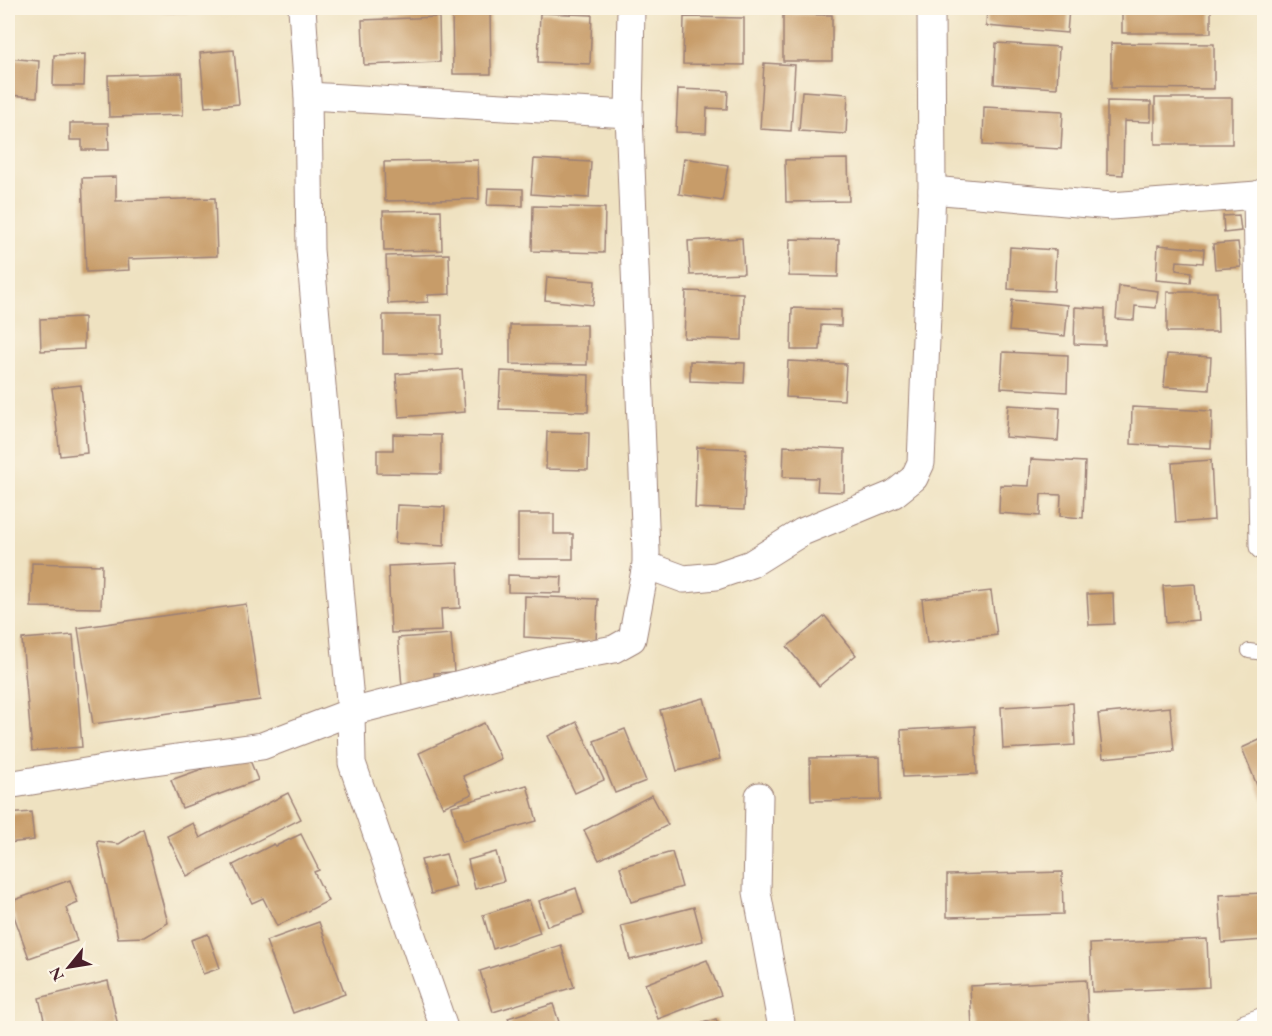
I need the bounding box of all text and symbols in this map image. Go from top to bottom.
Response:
north arrow [39,937,99,997]
text: N [44,963,69,985]

